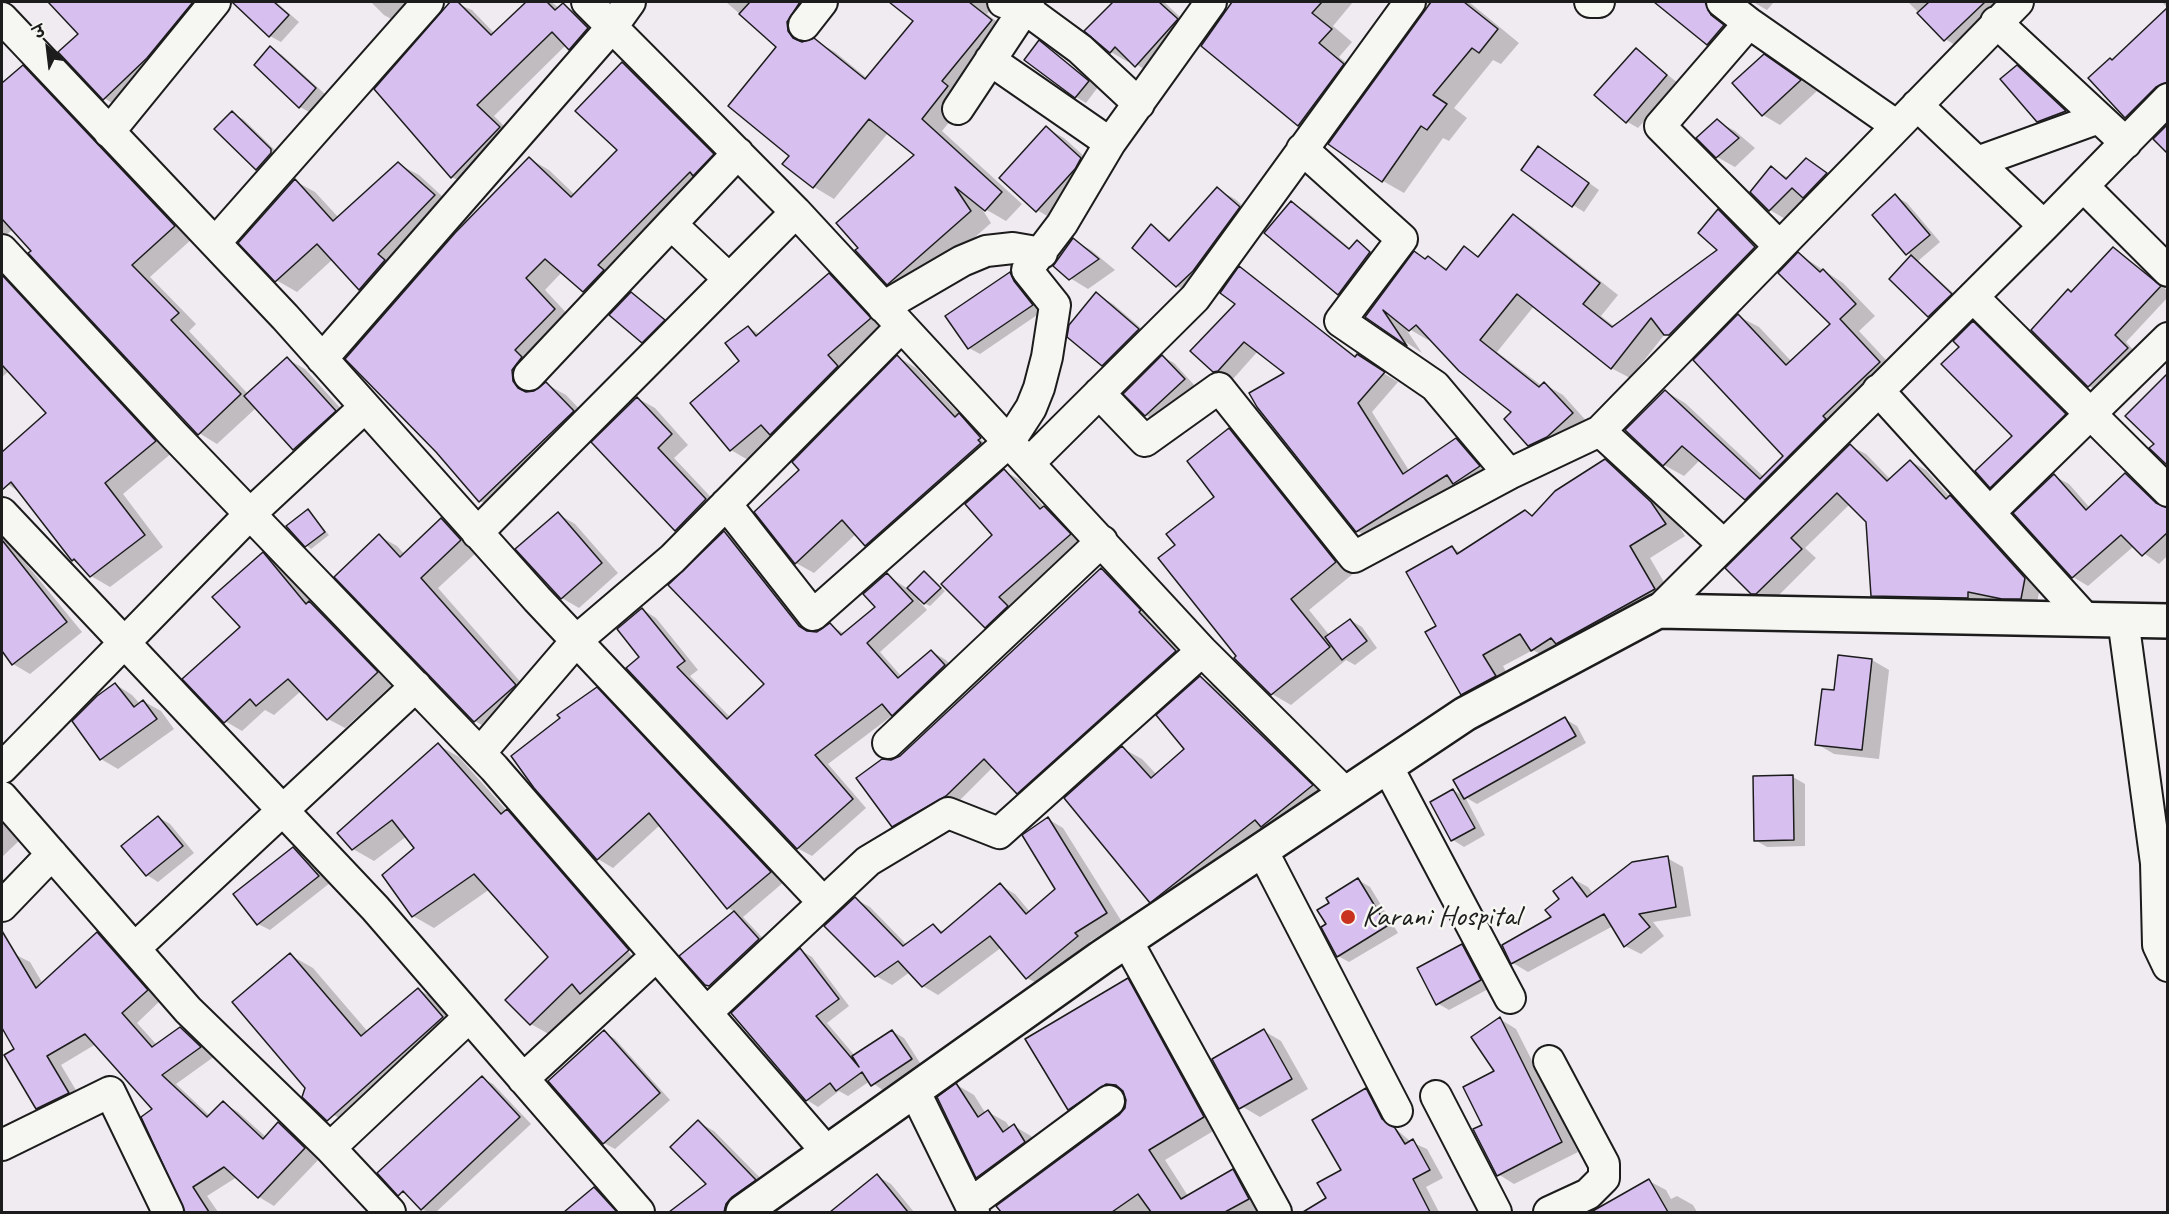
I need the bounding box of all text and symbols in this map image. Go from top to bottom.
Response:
north arrow [18,18,78,78]
text: उ [30,21,49,43]
place label: Karani Hospital [1362,899,1520,935]
marker: Karani Hospital [1339,908,1357,926]

